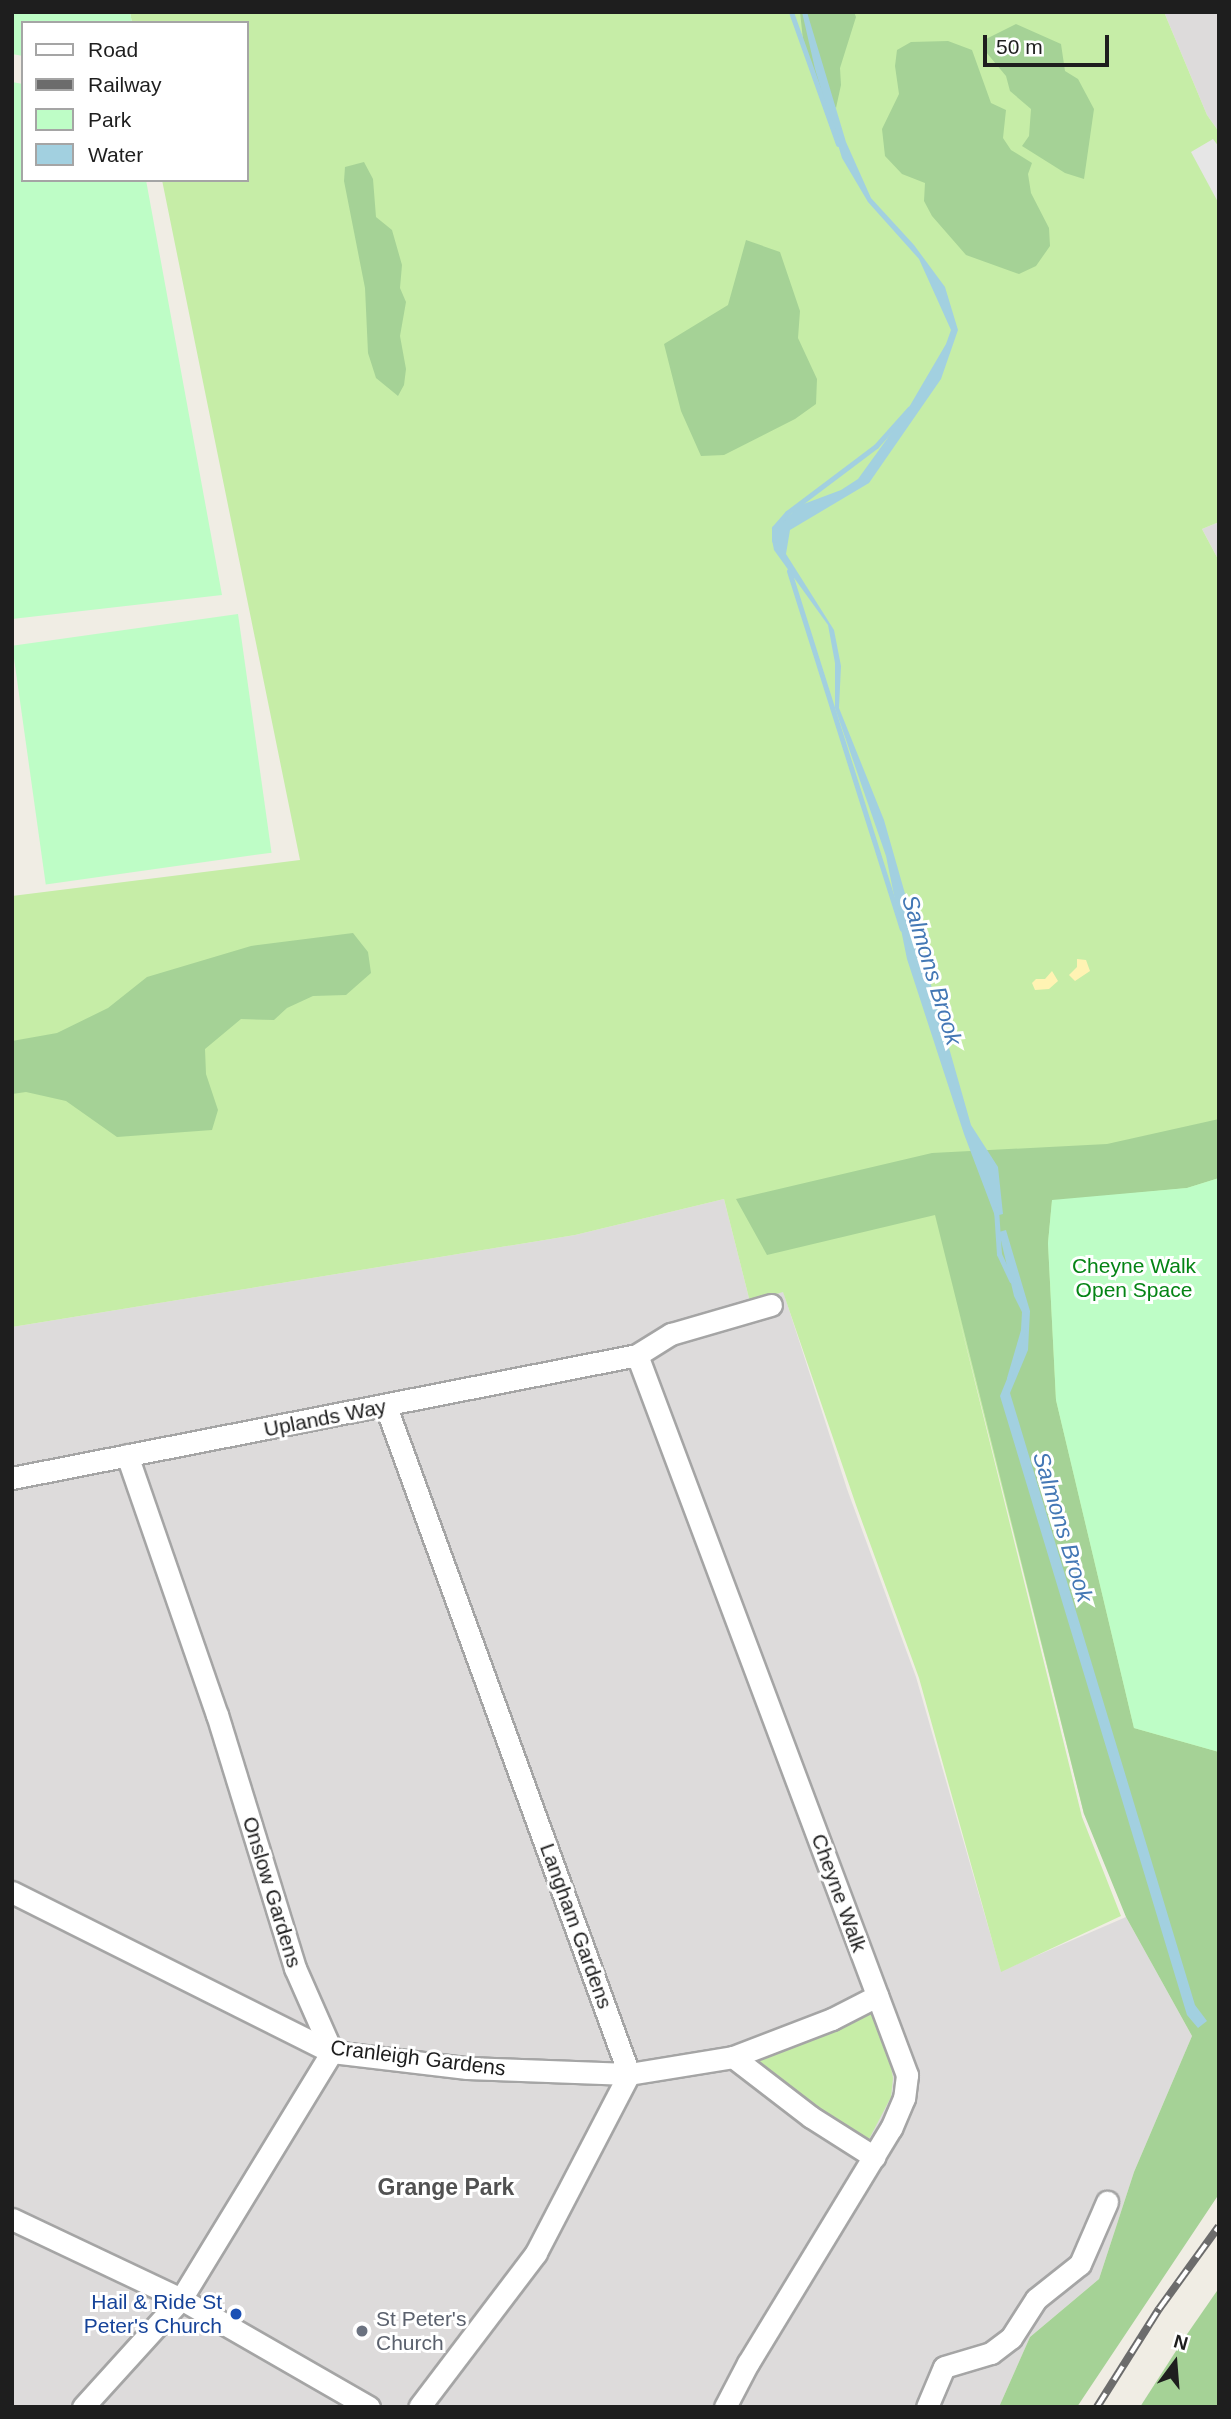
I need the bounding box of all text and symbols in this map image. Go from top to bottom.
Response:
legend [21,21,248,182]
scale bar [986,21,1112,65]
text: 50 m [996,35,1043,58]
text: Road [88,38,138,61]
text: Railway [88,73,162,96]
text: Park [88,108,131,131]
text: Water [88,143,143,166]
water label: Salmons Brook [896,891,968,1049]
park label: Cheyne Walk Open Space [1072,1253,1196,1303]
street label: Uplands Way [262,1394,388,1442]
water label: Salmons Brook [1027,1448,1099,1606]
street label: Onslow Gardens [237,1814,307,1970]
street label: Cheyne Walk [806,1830,872,1956]
street label: Langham Gardens [534,1840,618,2012]
street label: Cranleigh Gardens [329,2035,507,2081]
district label: Grange Park [378,2173,514,2201]
place label: Hail & Ride St Peter's Church [84,2289,222,2339]
marker: Hail & Ride St Peter's Church [228,2306,244,2322]
place label: St Peter's Church [376,2306,466,2356]
marker: St Peter's Church [354,2323,370,2339]
north arrow [1140,2328,1210,2398]
text: N [1171,2330,1190,2354]

